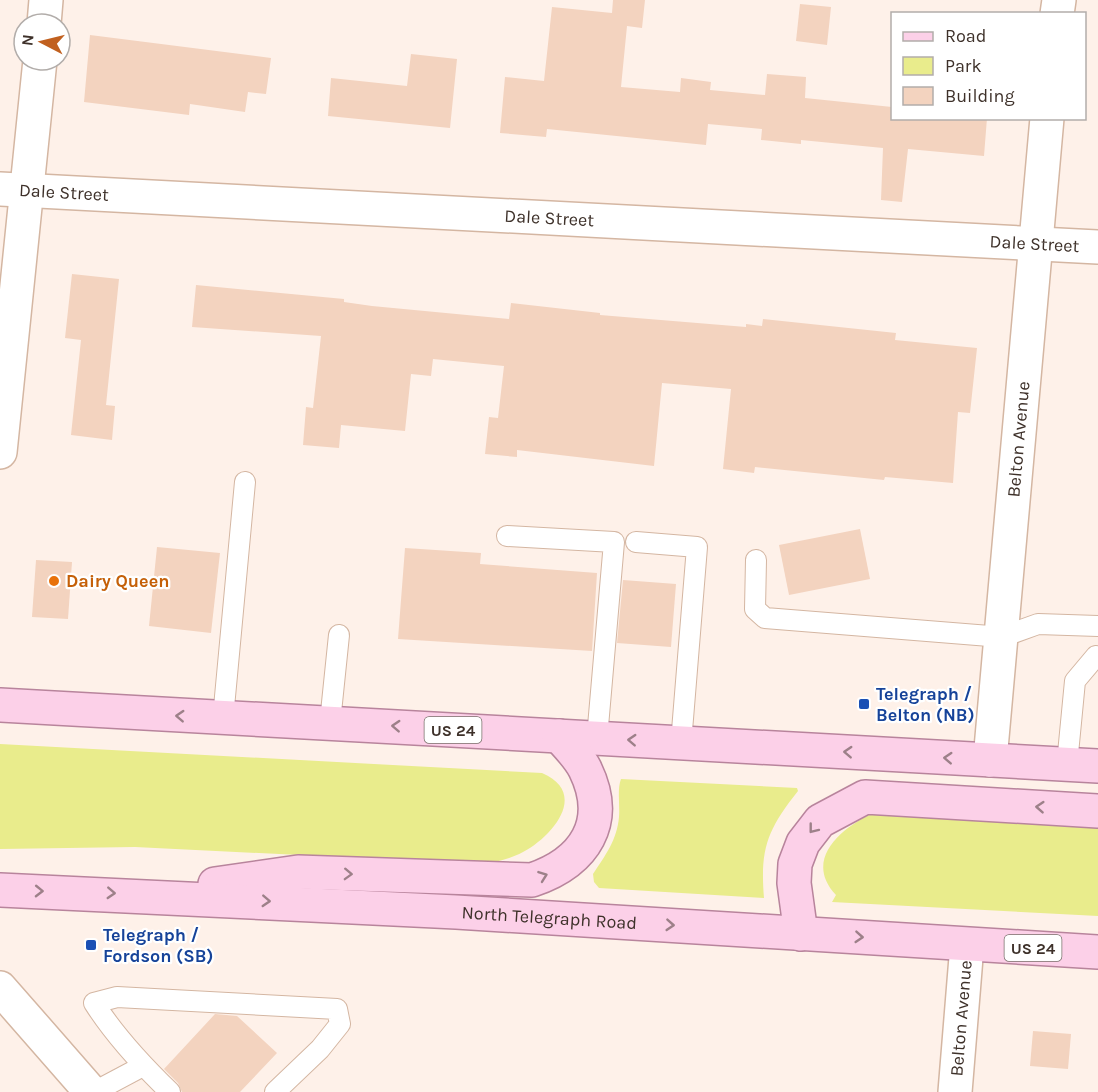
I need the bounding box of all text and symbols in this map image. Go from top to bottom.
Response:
north arrow [12,12,72,72]
legend [891,12,1086,120]
text: Road [945,25,986,47]
text: N [17,33,38,47]
text: Park [945,55,982,77]
text: Building [945,85,1015,107]
street label: Dale Street [18,179,110,206]
street label: Dale Street [504,205,595,231]
street label: Dale Street [989,230,1080,257]
street label: Belton Avenue [1002,380,1035,498]
place label: Dairy Queen [66,570,169,592]
marker: Dairy Queen [47,574,61,588]
place label: Telegraph / Belton (NB) [876,683,975,726]
marker: Telegraph / Belton (NB) [857,697,871,711]
one-way arrow [175,709,184,722]
road number: US 24 [424,717,482,743]
one-way arrow [391,720,400,733]
one-way arrow [628,734,637,747]
one-way arrow [843,746,852,759]
one-way arrow [944,752,953,765]
one-way arrow [1035,801,1044,814]
one-way arrow [810,823,821,834]
one-way arrow [344,868,353,880]
one-way arrow [537,870,547,883]
one-way arrow [34,884,43,897]
one-way arrow [107,887,116,900]
one-way arrow [261,895,270,908]
street label: North Telegraph Road [461,901,638,934]
one-way arrow [666,919,675,932]
place label: Telegraph / Fordson (SB) [103,924,214,967]
one-way arrow [855,931,864,944]
road number: US 24 [1004,935,1062,961]
marker: Telegraph / Fordson (SB) [84,938,98,952]
street label: Belton Avenue [945,959,977,1077]

